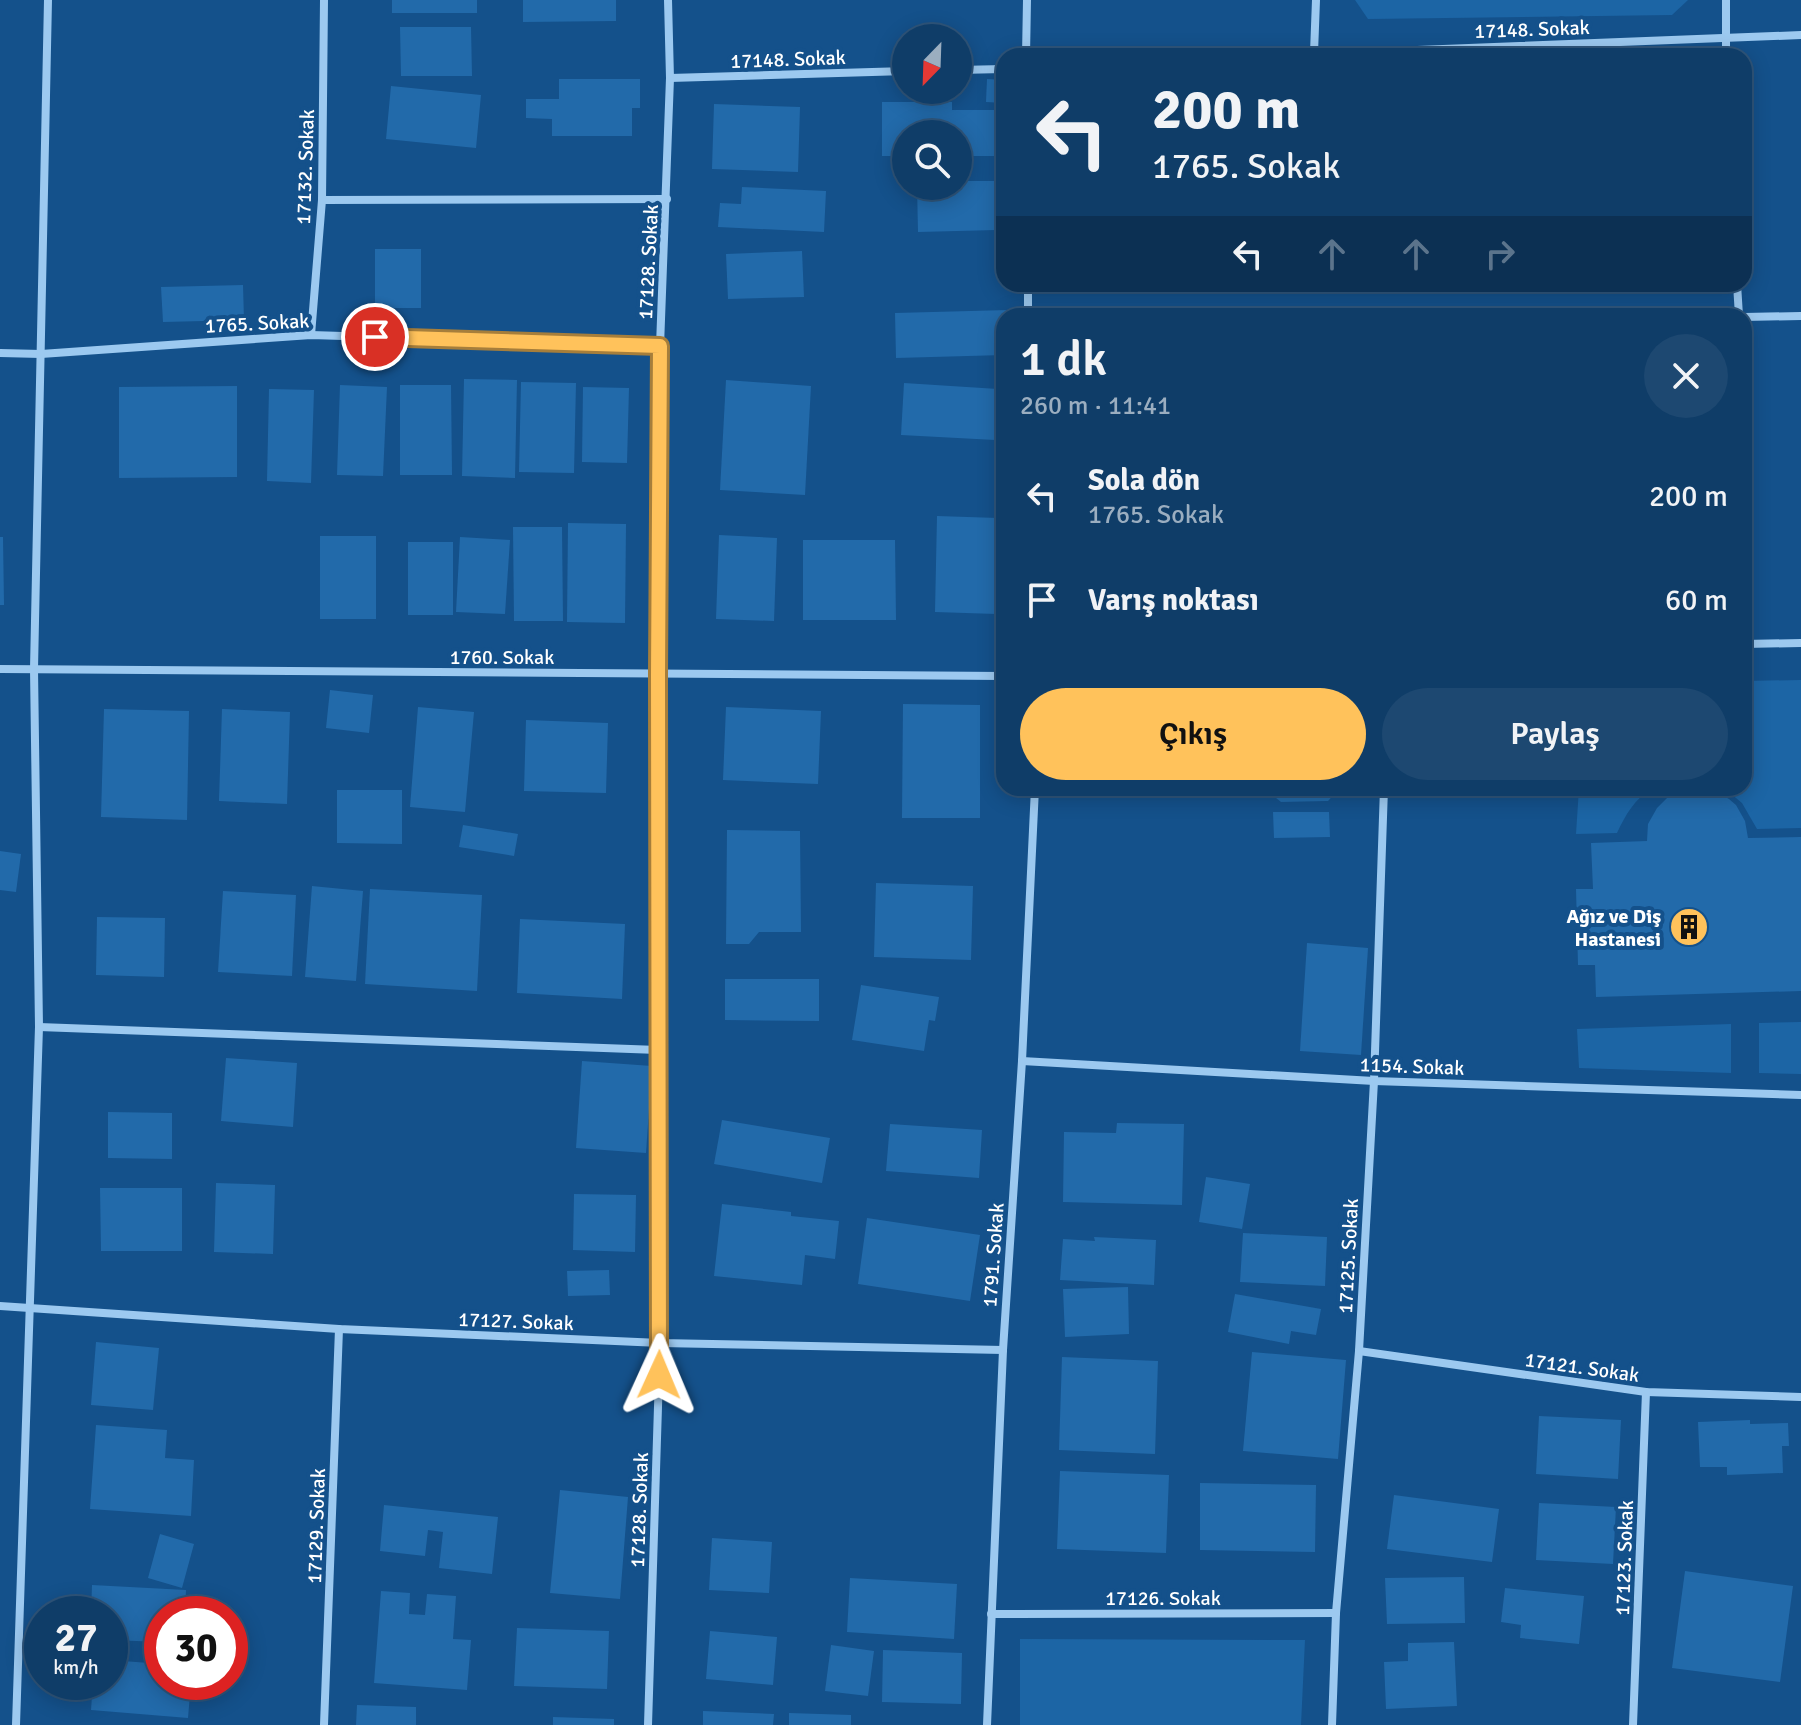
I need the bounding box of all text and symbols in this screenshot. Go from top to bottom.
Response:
street label: 17148. Sokak [1474,15,1590,44]
north arrow [892,24,972,104]
map controls [892,24,972,200]
street label: 17148. Sokak [730,45,846,74]
text: 200 m [1152,75,1300,144]
icon: left [1020,80,1124,184]
street label: 17132. Sokak [291,109,320,225]
button: search [892,120,972,200]
text: 1765. Sokak [1152,144,1340,189]
street label: 17128. Sokak [633,204,664,320]
icon: left [1226,232,1270,276]
icon: ahead [1310,232,1354,276]
icon: ahead [1394,232,1438,276]
icon: right [1478,232,1522,276]
pin [341,303,409,371]
street label: 1765. Sokak [204,308,310,339]
icon: arrive [353,315,397,359]
text: 1 dk [1020,330,1107,389]
button: close [1644,334,1728,418]
text: 260 m · 11:41 [1020,390,1171,422]
text: Sola dön [1088,462,1200,499]
icon: left [1020,474,1064,518]
text: 200 m [1649,478,1728,515]
text: 1765. Sokak [1088,499,1224,531]
icon: arrive [1020,578,1064,622]
text: Varış noktası [1088,582,1259,619]
text: 60 m [1665,582,1728,619]
street label: 1760. Sokak [450,645,554,670]
button: Çıkış [1020,688,1366,780]
button: Paylaş [1382,688,1728,780]
place label: Ağız ve Diş Hastanesi [1566,904,1661,952]
building icon: Ağız ve Diş Hastanesi [1668,906,1710,948]
street label: 1154. Sokak [1359,1052,1465,1081]
street label: 17125. Sokak [1333,1198,1364,1314]
street label: 1791. Sokak [977,1202,1010,1308]
street label: 17127. Sokak [458,1307,574,1336]
position arrow [617,1333,701,1417]
street label: 17121. Sokak [1523,1347,1641,1388]
street label: 17128. Sokak [625,1452,654,1568]
street label: 17129. Sokak [302,1468,331,1584]
street label: 17123. Sokak [1610,1500,1639,1616]
street label: 17126. Sokak [1105,1586,1221,1611]
speed limit sign: 30 [144,1596,248,1700]
text: 27 [54,1613,98,1663]
text: km/h [53,1655,99,1680]

